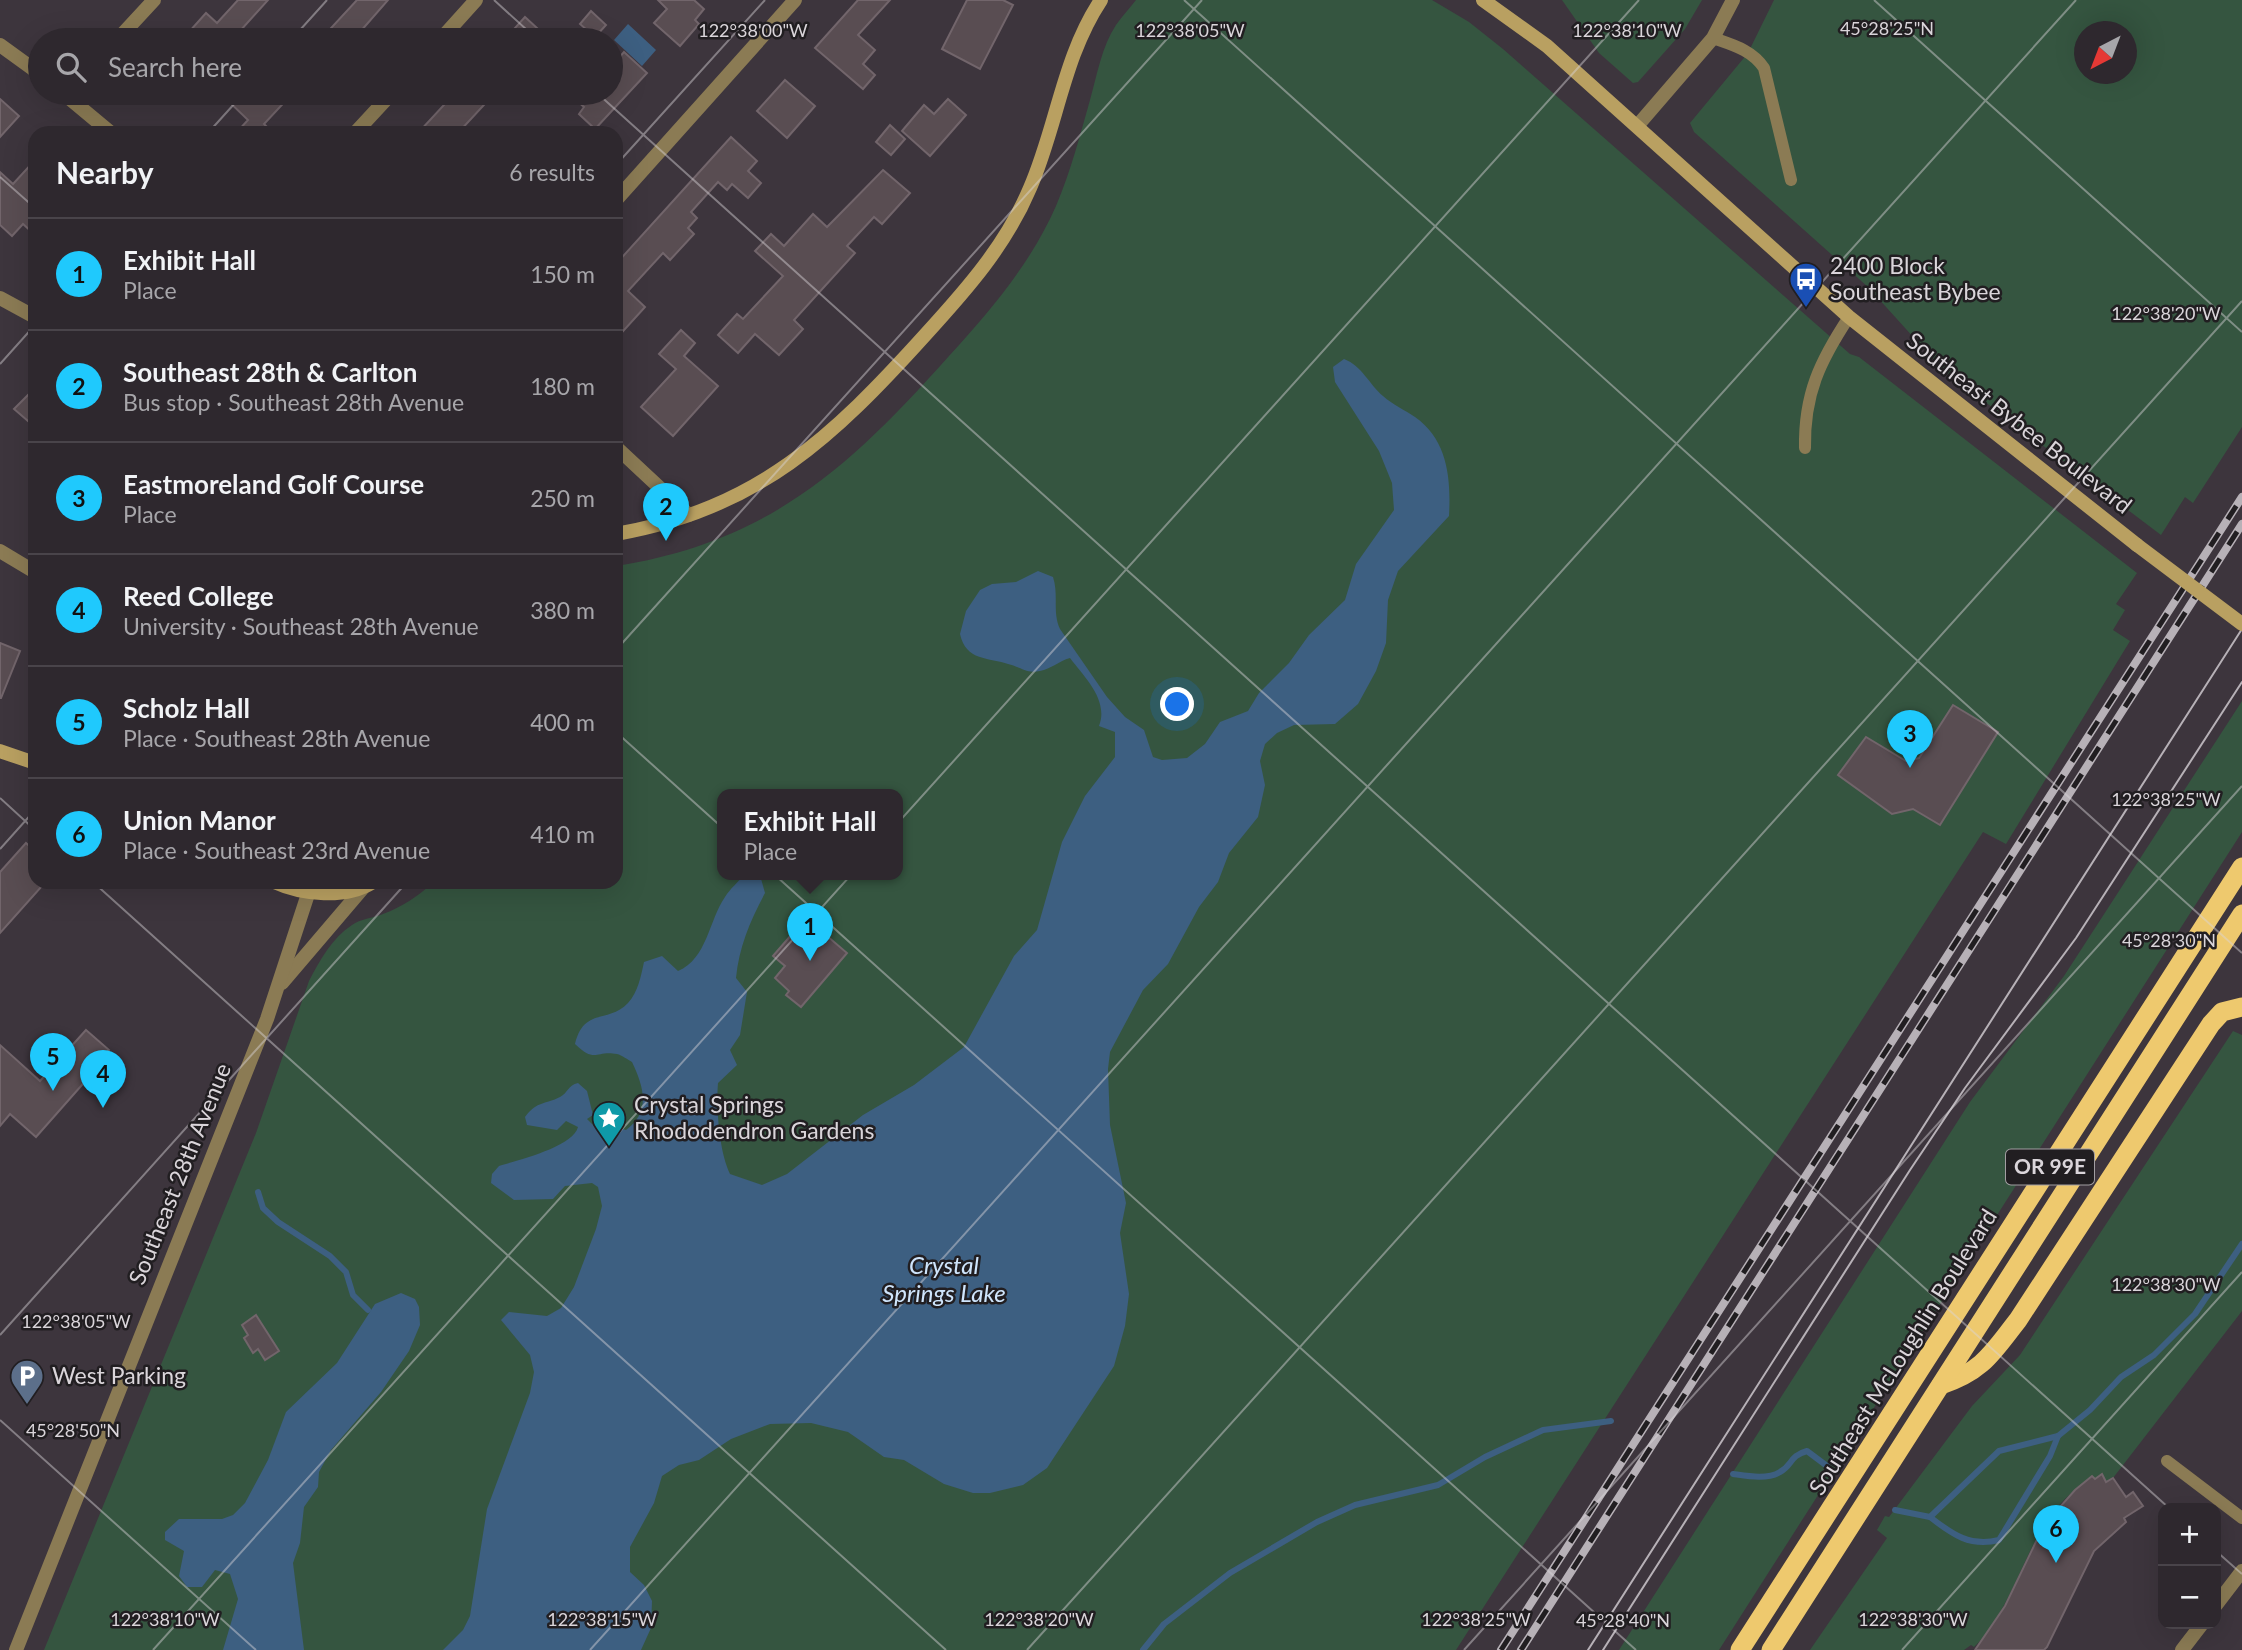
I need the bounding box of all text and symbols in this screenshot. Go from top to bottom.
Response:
text: 45°28'25"N [1840,17,1934,39]
text: 122°38'00"W [698,19,808,41]
text: 122°38'05"W [1135,19,1245,41]
text: 122°38'10"W [1572,19,1682,41]
north arrow [2074,21,2137,84]
search box [28,28,623,105]
icon: search [52,48,90,86]
text: Search here [108,51,242,83]
text: Nearby [56,154,154,190]
text: 6 results [509,158,595,186]
text: Exhibit Hall [123,244,256,276]
place label: 2400 Block Southeast Bybee [1830,251,2001,305]
text: 1 [72,260,86,288]
text: 150 m [530,260,595,288]
bus stop icon: 2400 Block Southeast Bybee [1787,260,1825,309]
text: Place [123,276,177,304]
text: 122°38'20"W [2111,302,2221,324]
street label: Southeast Bybee Boulevard [1901,326,2138,519]
text: Southeast 28th & Carlton [123,356,417,388]
text: 2 [72,372,86,400]
text: 180 m [530,372,595,400]
text: Bus stop · Southeast 28th Avenue [123,388,464,416]
text: Eastmoreland Golf Course [123,468,424,500]
pin: 2 [643,483,689,541]
text: 3 [72,484,86,512]
text: 250 m [530,484,595,512]
text: Place [123,500,177,528]
text: Reed College [123,580,274,612]
text: 4 [72,596,86,624]
text: 380 m [530,596,595,624]
text: University · Southeast 28th Avenue [123,612,479,640]
your location [1160,687,1194,721]
text: Scholz Hall [123,692,250,724]
text: 5 [72,708,86,736]
text: 400 m [530,708,595,736]
pin: 3 [1887,710,1933,768]
text: Place · Southeast 28th Avenue [123,724,430,752]
text: 122°38'25"W [2111,788,2221,810]
popup [717,789,903,880]
text: Union Manor [123,804,276,836]
text: Exhibit Hall [744,805,876,837]
text: 6 [72,820,86,848]
text: 410 m [530,820,595,848]
text: Place · Southeast 23rd Avenue [123,836,430,864]
text: Place [744,837,797,865]
pin: 1 [787,903,833,961]
text: 45°28'30"N [2122,929,2216,951]
pin: 5 [30,1033,76,1091]
pin: 4 [80,1050,126,1108]
street label: Southeast 28th Avenue [122,1059,236,1288]
place label: Crystal Springs Rhododendron Gardens [634,1090,874,1144]
place icon: Crystal Springs Rhododendron Gardens [590,1099,628,1148]
road number: OR 99E [2006,1150,2094,1184]
street label: Southeast McLoughlin Boulevard [1802,1203,2002,1500]
water label: Crystal Springs Lake [882,1250,1006,1307]
text: 122°38'30"W [2111,1273,2221,1295]
text: 122°38'05"W [21,1310,131,1332]
parking icon: West Parking [8,1357,46,1406]
place label: West Parking [52,1361,186,1389]
text: 45°28'50"N [26,1419,120,1441]
map controls [2158,1503,2221,1629]
button: + [2158,1503,2221,1566]
pin: 6 [2033,1505,2079,1563]
button: − [2158,1566,2221,1629]
text: 122°38'10"W [110,1608,220,1630]
text: 122°38'15"W [547,1608,657,1630]
text: 122°38'20"W [984,1608,1094,1630]
text: 122°38'25"W [1421,1608,1531,1630]
text: 122°38'30"W [1858,1608,1968,1630]
text: 45°28'40"N [1576,1609,1670,1631]

